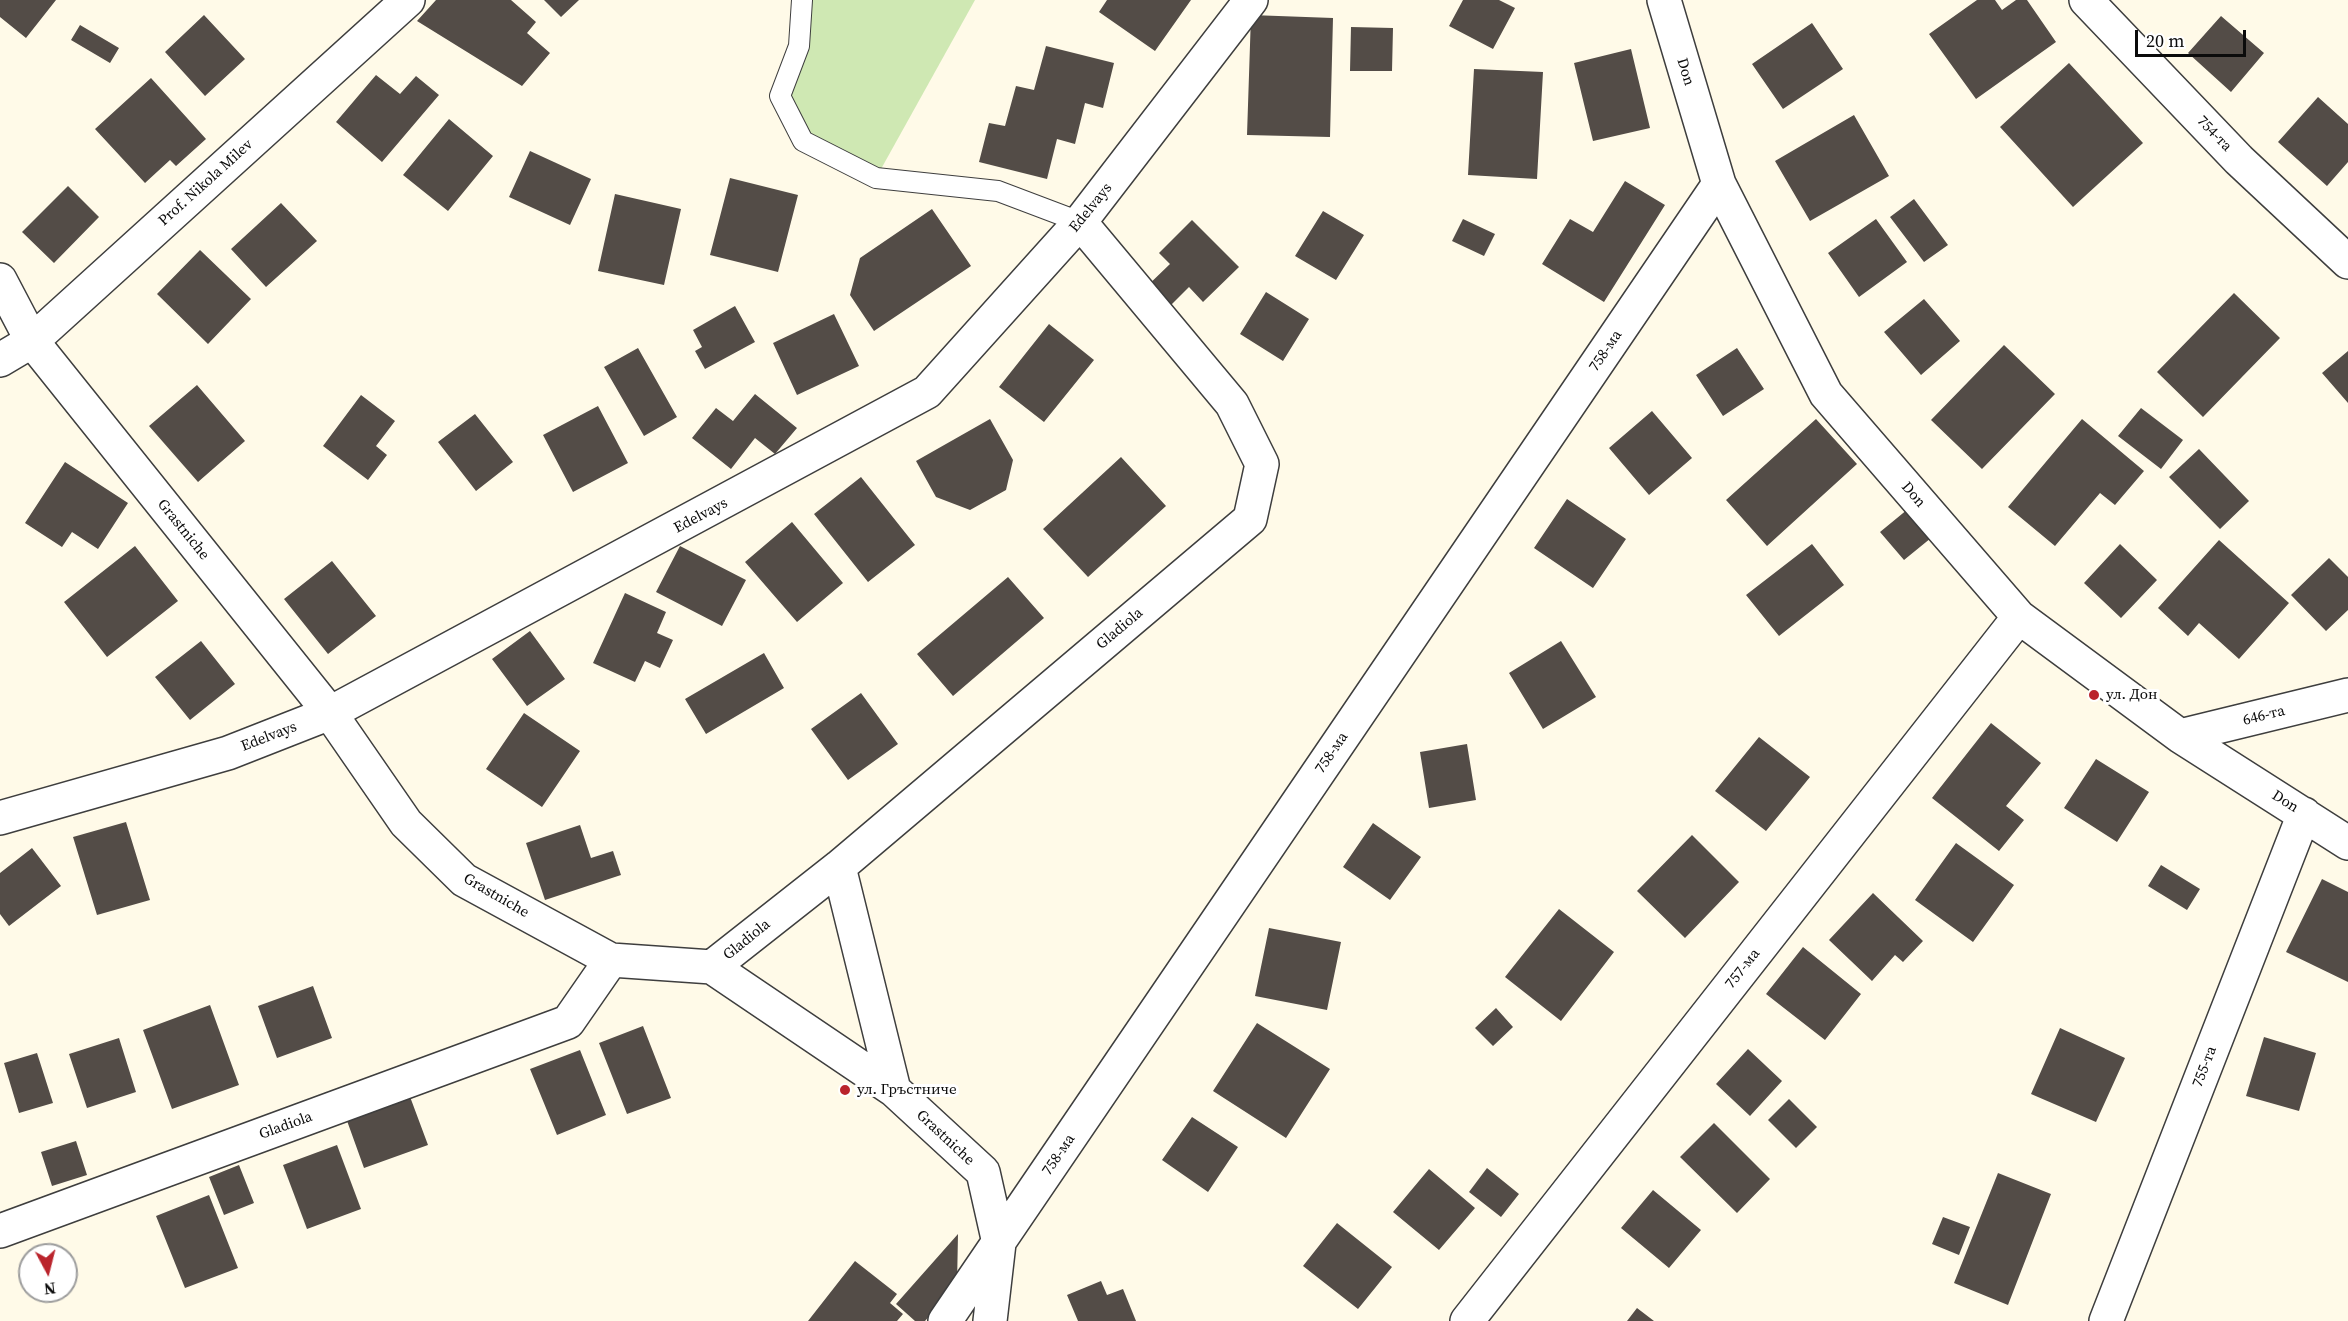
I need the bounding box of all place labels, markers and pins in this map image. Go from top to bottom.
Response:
place label: ул. Дон [2106,686,2158,704]
marker: ул. Дон [2087,688,2101,702]
place label: ул. Гръстниче [857,1081,957,1099]
marker: ул. Гръстниче [838,1083,852,1097]

